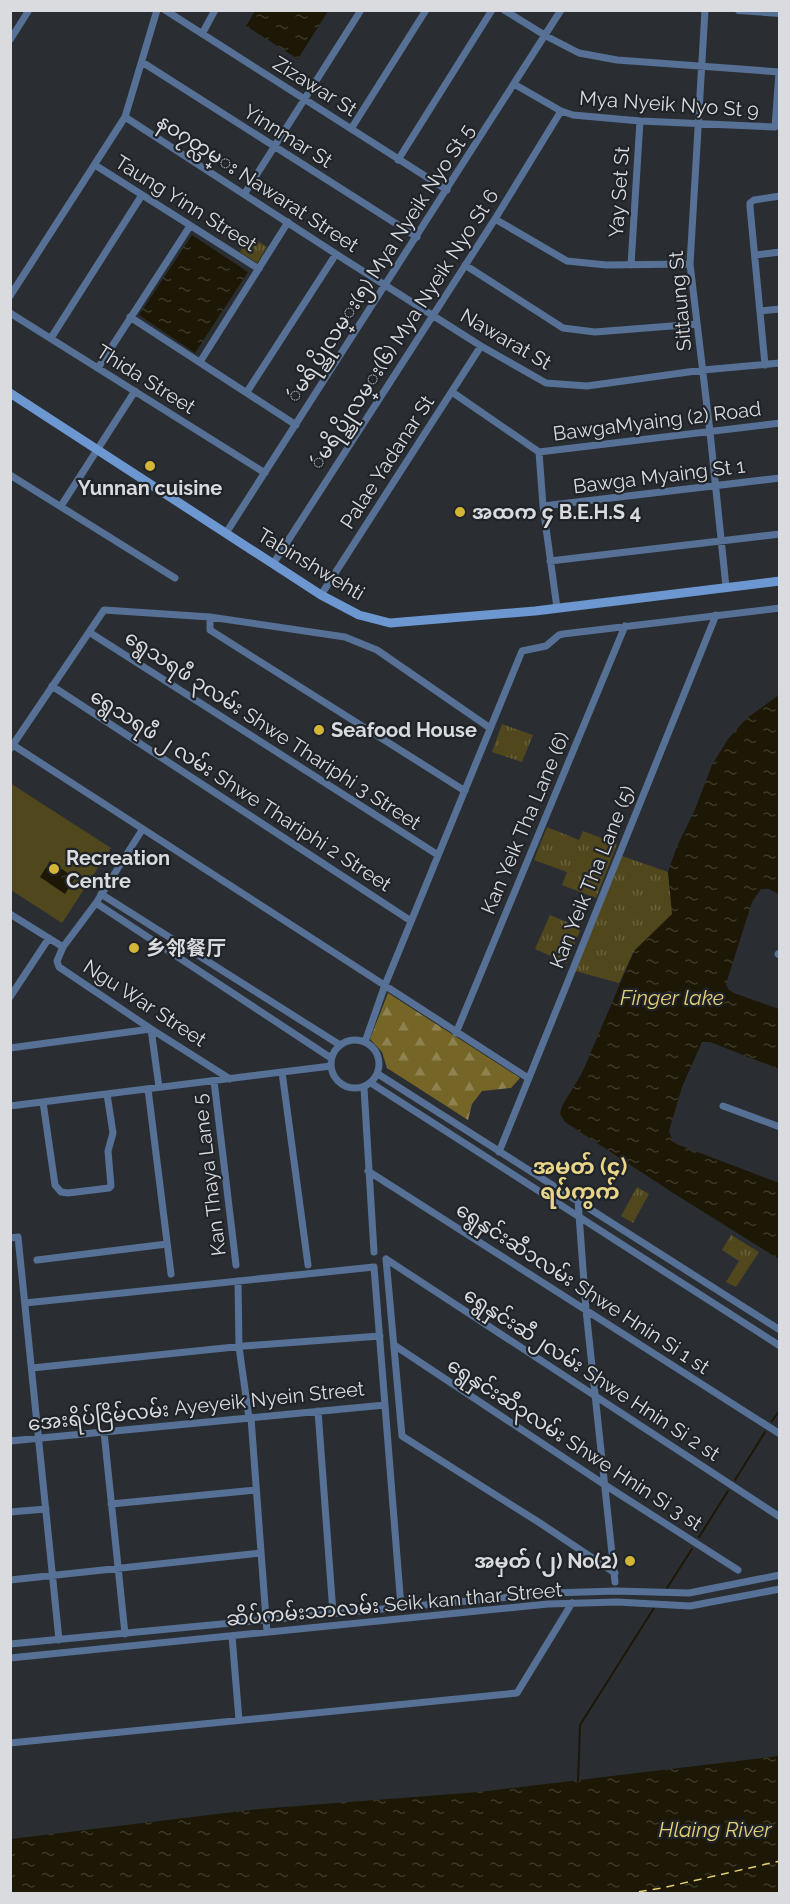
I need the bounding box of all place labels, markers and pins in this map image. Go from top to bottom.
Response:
marker: Yunnan cuisine [143,459,157,473]
place label: Yunnan cuisine [78,476,222,500]
place label: အထက ၄ B.E.H.S 4 [472,500,641,528]
marker: အထက ၄ B.E.H.S 4 [453,505,467,519]
place label: Seafood House [331,718,477,742]
marker: Seafood House [312,723,326,737]
place label: Recreation Centre [66,846,170,893]
marker: Recreation Centre [47,862,61,876]
place label: 乡邻餐厅 [146,936,226,960]
marker: 乡邻餐厅 [127,941,141,955]
place label: အမှတ် (၂) No(2) [474,1548,618,1577]
marker: အမှတ် (၂) No(2) [623,1554,637,1568]

